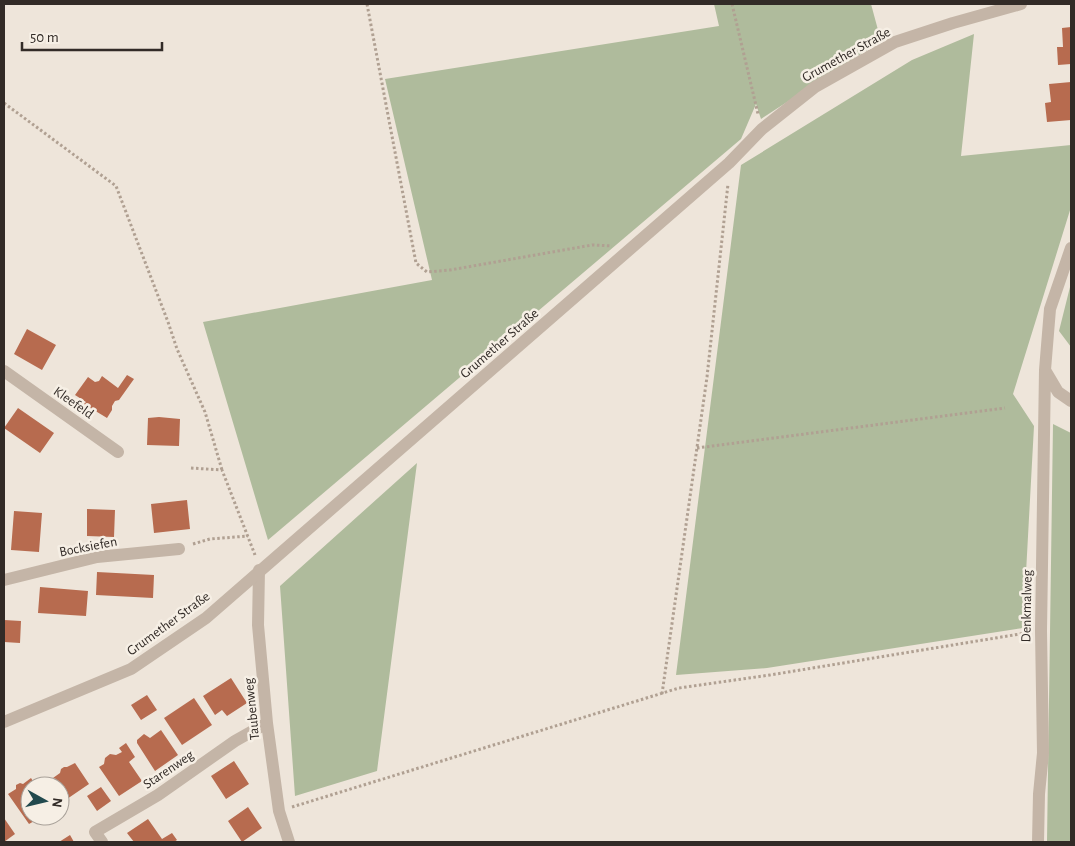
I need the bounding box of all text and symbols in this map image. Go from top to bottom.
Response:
scale bar [22,20,162,52]
street label: Grumether Straße [800,25,893,85]
text: 50 m [30,30,59,45]
street label: Grumether Straße [458,306,541,381]
street label: Kleefeld [51,384,96,422]
street label: Bocksiefen [58,535,118,559]
street label: Denkmalweg [1019,569,1035,642]
street label: Grumether Straße [125,589,213,658]
street label: Taubenweg [242,677,262,741]
street label: Starenweg [141,748,197,792]
north arrow [20,776,70,826]
text: N [49,797,64,808]

